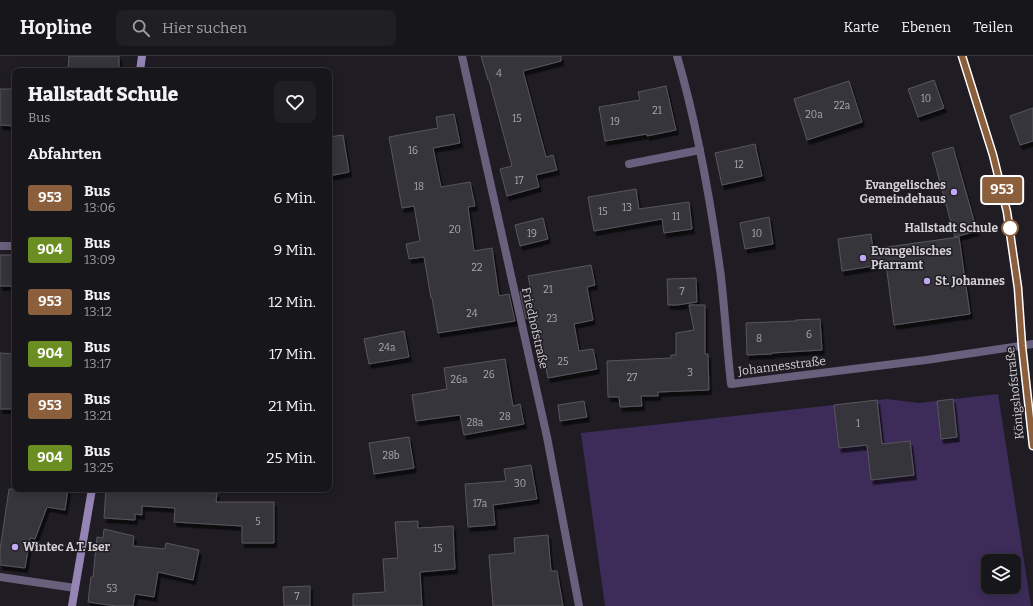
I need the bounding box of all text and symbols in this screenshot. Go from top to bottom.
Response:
search box [116,10,396,46]
text: Hopline [20,16,92,39]
icon: search [130,17,152,39]
text: Hier suchen [162,19,247,37]
text: Karte [844,19,879,36]
text: Ebenen [901,19,951,36]
text: Teilen [973,19,1013,36]
house number: 4 [496,68,502,80]
button: heart [274,81,316,123]
text: Hallstadt Schule [28,83,178,106]
house number: 10 [921,93,931,105]
house number: 22a [834,100,851,112]
house number: 21 [652,105,662,117]
house number: 20a [805,109,823,121]
text: Bus [28,110,50,125]
house number: 15 [512,113,522,125]
house number: 19 [610,116,620,128]
text: Abfahrten [28,145,102,163]
house number: 16 [408,145,418,157]
house number: 12 [734,159,744,171]
house number: 17 [515,175,523,187]
line badge: 953 [979,177,1025,203]
place label: Evangelisches Gemeindehaus [860,178,946,206]
house number: 18 [414,181,424,193]
text: 953 [990,181,1014,198]
text: Bus [84,182,110,200]
marker: Evangelisches Gemeindehaus [949,187,959,197]
text: 953 [38,189,62,206]
text: 6 Min. [274,189,316,207]
text: 13:06 [84,200,115,215]
house number: 13 [622,202,632,214]
house number: 15 [598,206,608,218]
house number: 11 [672,211,680,223]
marker: Hallstadt Schule [1001,219,1019,237]
place label: Hallstadt Schule [904,221,998,235]
house number: 20 [449,224,461,236]
house number: 19 [527,228,537,240]
house number: 10 [752,228,762,240]
text: Bus [84,234,110,252]
text: 904 [37,241,63,258]
text: 9 Min. [274,241,316,259]
place label: Evangelisches Pfarramt [871,244,952,272]
text: 13:09 [84,252,115,267]
marker: Evangelisches Pfarramt [858,253,868,263]
house number: 22 [472,262,482,274]
place label: St. Johannes [935,274,1005,288]
marker: St. Johannes [922,276,932,286]
house number: 21 [543,284,553,296]
text: Bus [84,286,110,304]
street label: Friedhofstraße [519,286,551,370]
house number: 7 [679,286,685,298]
text: 953 [38,293,62,310]
text: 12 Min. [268,293,316,311]
text: 13:12 [84,304,112,319]
house number: 24 [466,308,478,320]
house number: 23 [546,313,558,325]
house number: 6 [806,329,812,341]
house number: 8 [756,333,762,345]
text: Bus [84,338,110,356]
house number: 24a [379,342,396,354]
text: 904 [37,345,63,362]
text: 17 Min. [269,345,316,363]
street label: Königshofstraße [1003,346,1027,440]
street label: Johannesstraße [736,354,827,378]
text: 13:17 [84,356,111,371]
house number: 25 [558,356,568,368]
house number: 3 [687,367,693,379]
house number: 26 [483,369,495,381]
house number: 27 [627,372,637,384]
house number: 26a [451,374,468,386]
text: Bus [84,390,110,408]
text: 953 [38,397,62,414]
text: 21 Min. [268,397,316,415]
text: 13:21 [84,408,112,423]
house number: 28 [499,411,511,423]
house number: 28a [467,417,484,429]
house number: 1 [856,418,860,430]
text: Bus [84,442,110,460]
text: 904 [37,449,63,466]
text: 25 Min. [266,449,316,467]
house number: 28b [382,450,400,462]
text: 13:25 [84,460,113,475]
house number: 30 [514,478,526,490]
house number: 17a [473,498,488,510]
house number: 5 [255,516,261,528]
place label: Wintec A.T. Iser [23,540,110,554]
marker: Wintec A.T. Iser [10,542,20,552]
house number: 15 [433,543,443,555]
map controls [981,554,1021,594]
button: layers [981,554,1021,594]
house number: 53 [107,583,118,595]
house number: 7 [294,591,300,603]

